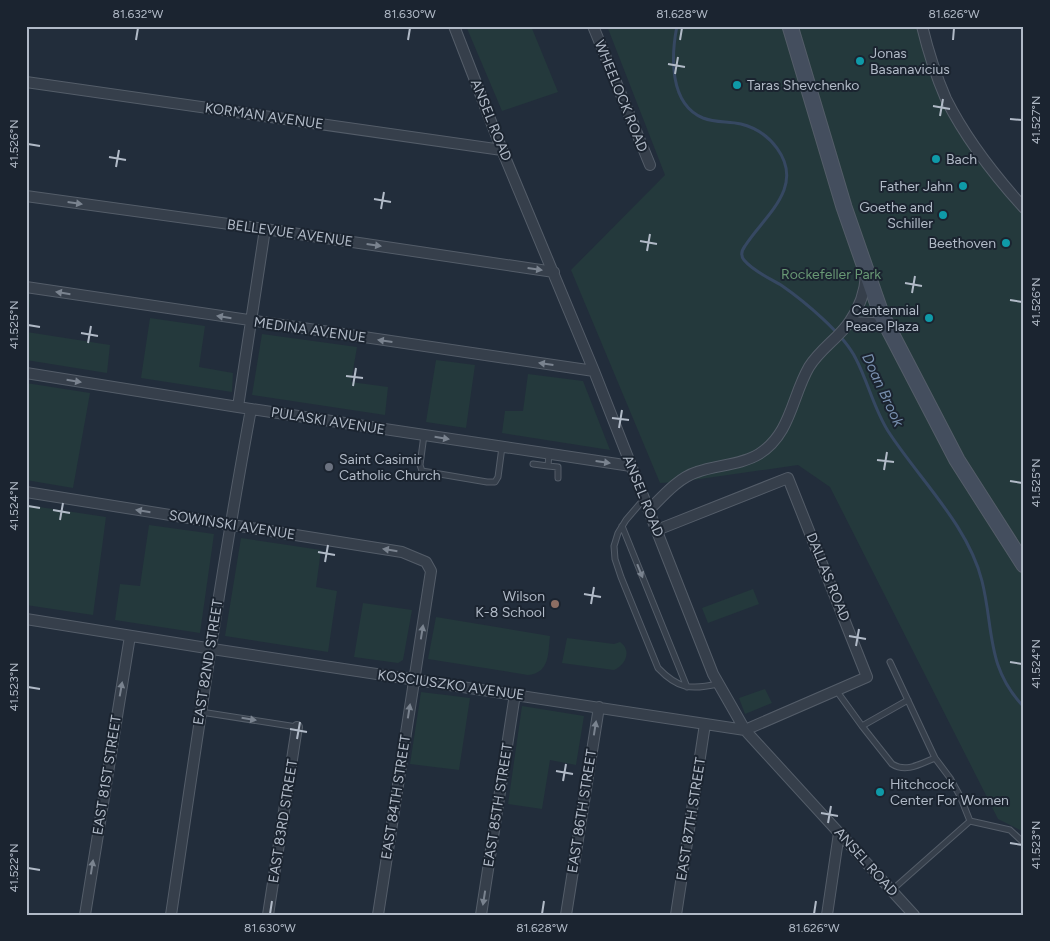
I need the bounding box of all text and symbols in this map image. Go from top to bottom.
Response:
text: 81.632°W [113,7,164,21]
text: 81.630°W [384,7,436,21]
text: 81.628°W [656,7,708,21]
text: 81.626°W [928,7,980,21]
street label: WHEELOCK ROAD [591,38,651,154]
place label: Jonas Basanavicius [870,45,950,78]
marker: Jonas Basanavicius [854,55,866,67]
street label: ANSEL ROAD [467,77,515,163]
place label: Taras Shevchenko [747,77,859,94]
marker: Taras Shevchenko [731,79,743,91]
text: 41.527°N [1029,96,1043,144]
street label: KORMAN AVENUE [204,99,324,133]
text: 41.526°N [7,119,21,169]
place label: Bach [946,151,977,168]
marker: Bach [930,153,942,165]
place label: Father Jahn [879,178,953,195]
marker: Father Jahn [957,180,969,192]
one-way arrow [67,199,83,207]
place label: Goethe and Schiller [859,199,933,232]
marker: Goethe and Schiller [937,209,949,221]
street label: BELLEVUE AVENUE [226,216,354,250]
place label: Beethoven [929,235,996,252]
marker: Beethoven [1000,237,1012,249]
one-way arrow [366,242,382,250]
one-way arrow [527,266,543,274]
park label: Rockefeller Park [781,266,881,283]
text: 41.526°N [1029,277,1043,327]
one-way arrow [55,289,71,297]
text: 41.525°N [7,300,21,350]
place label: Centennial Peace Plaza [845,302,919,335]
marker: Centennial Peace Plaza [923,312,935,324]
one-way arrow [216,313,232,321]
street label: MEDINA AVENUE [253,314,367,346]
one-way arrow [377,336,393,344]
water label: Doan Brook [858,350,908,430]
one-way arrow [537,359,553,367]
one-way arrow [67,377,83,385]
street label: PULASKI AVENUE [270,404,386,438]
one-way arrow [435,434,451,442]
place label: Saint Casimir Catholic Church [339,451,441,484]
street label: ANSEL ROAD [619,453,667,539]
one-way arrow [595,458,611,466]
text: 41.525°N [1029,458,1043,508]
marker: Saint Casimir Catholic Church [323,461,335,473]
text: 41.524°N [7,481,21,531]
one-way arrow [135,506,151,514]
street label: SOWINSKI AVENUE [168,507,296,543]
street label: DALLAS ROAD [803,530,853,624]
one-way arrow [382,545,398,553]
one-way arrow [636,564,644,579]
place label: Wilson K-8 School [475,588,545,621]
street label: EAST 82ND STREET [190,598,226,726]
marker: Wilson K-8 School [549,598,561,610]
one-way arrow [418,623,426,639]
text: 41.524°N [1029,639,1043,689]
text: 41.523°N [7,663,21,711]
street label: KOSCIUSZKO AVENUE [376,666,526,704]
one-way arrow [117,680,125,696]
one-way arrow [406,703,414,719]
street label: EAST 81ST STREET [89,714,125,836]
one-way arrow [241,715,257,723]
one-way arrow [592,720,600,736]
street label: EAST 84TH STREET [378,733,414,861]
street label: EAST 85TH STREET [480,742,516,868]
street label: EAST 86TH STREET [564,748,600,874]
street label: EAST 87TH STREET [673,756,709,882]
street label: EAST 83RD STREET [265,758,301,884]
place label: Hitchcock Center For Women [890,776,1009,809]
marker: Hitchcock Center For Women [874,786,886,798]
text: 41.523°N [1029,821,1043,869]
street label: ANSEL ROAD [831,824,901,900]
text: 41.522°N [7,844,21,892]
one-way arrow [89,858,97,874]
one-way arrow [480,891,488,907]
text: 81.630°W [244,921,296,935]
text: 81.628°W [516,921,568,935]
text: 81.626°W [788,921,840,935]

